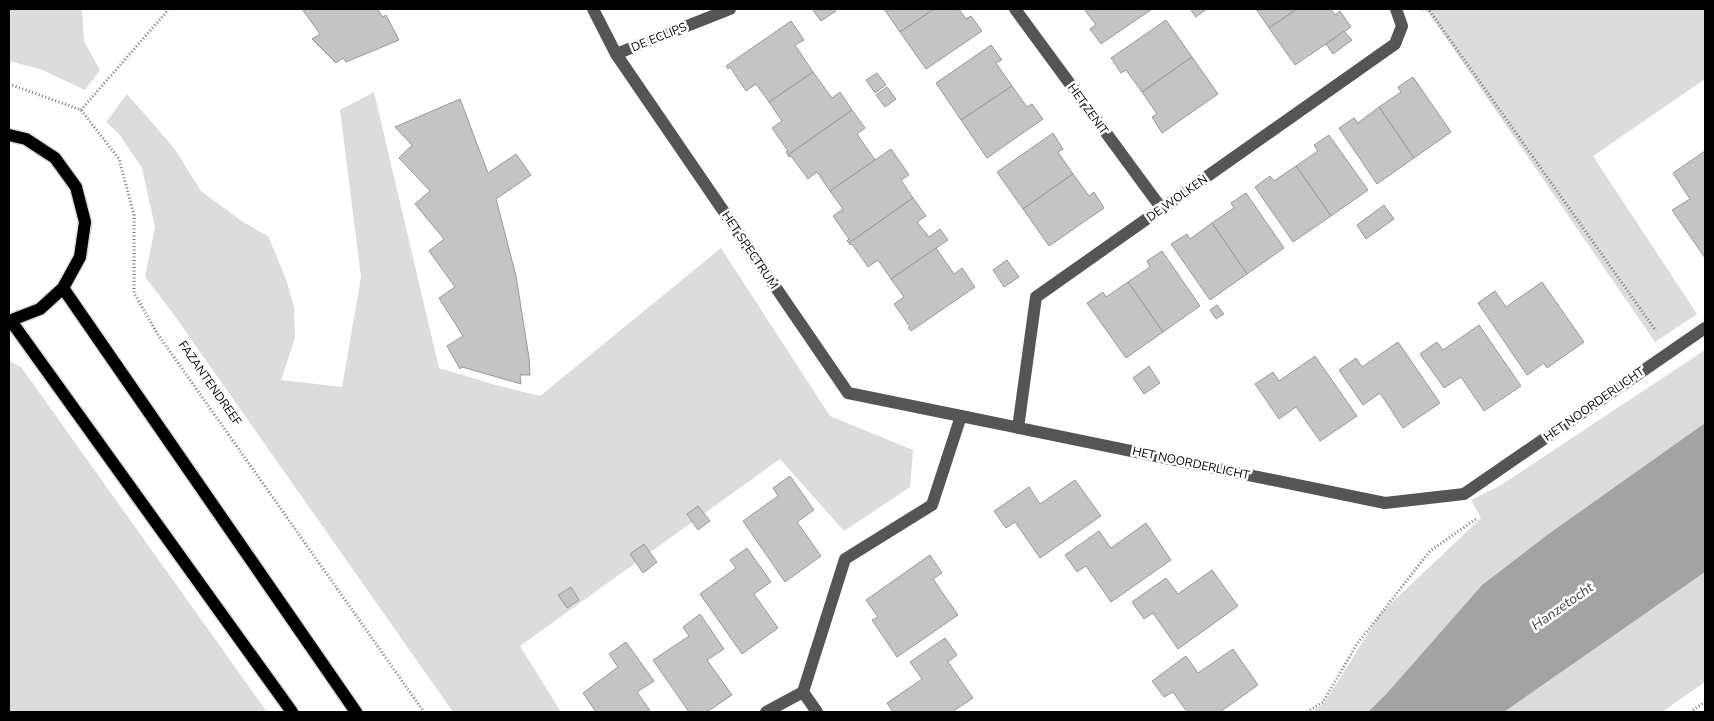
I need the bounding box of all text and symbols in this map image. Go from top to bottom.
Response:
street label: DE ECLIPS [629,19,689,55]
street label: HET ZENIT [1064,80,1112,138]
street label: DE WOLKEN [1143,171,1211,225]
street label: HET SPECTRUM [718,208,782,292]
street label: FAZANTENDREEF [175,338,245,429]
street label: HET NOORDERLICHT [1540,363,1648,445]
street label: HET NOORDERLICHT [1131,443,1252,483]
water label: Hanzetocht [1527,577,1598,635]

